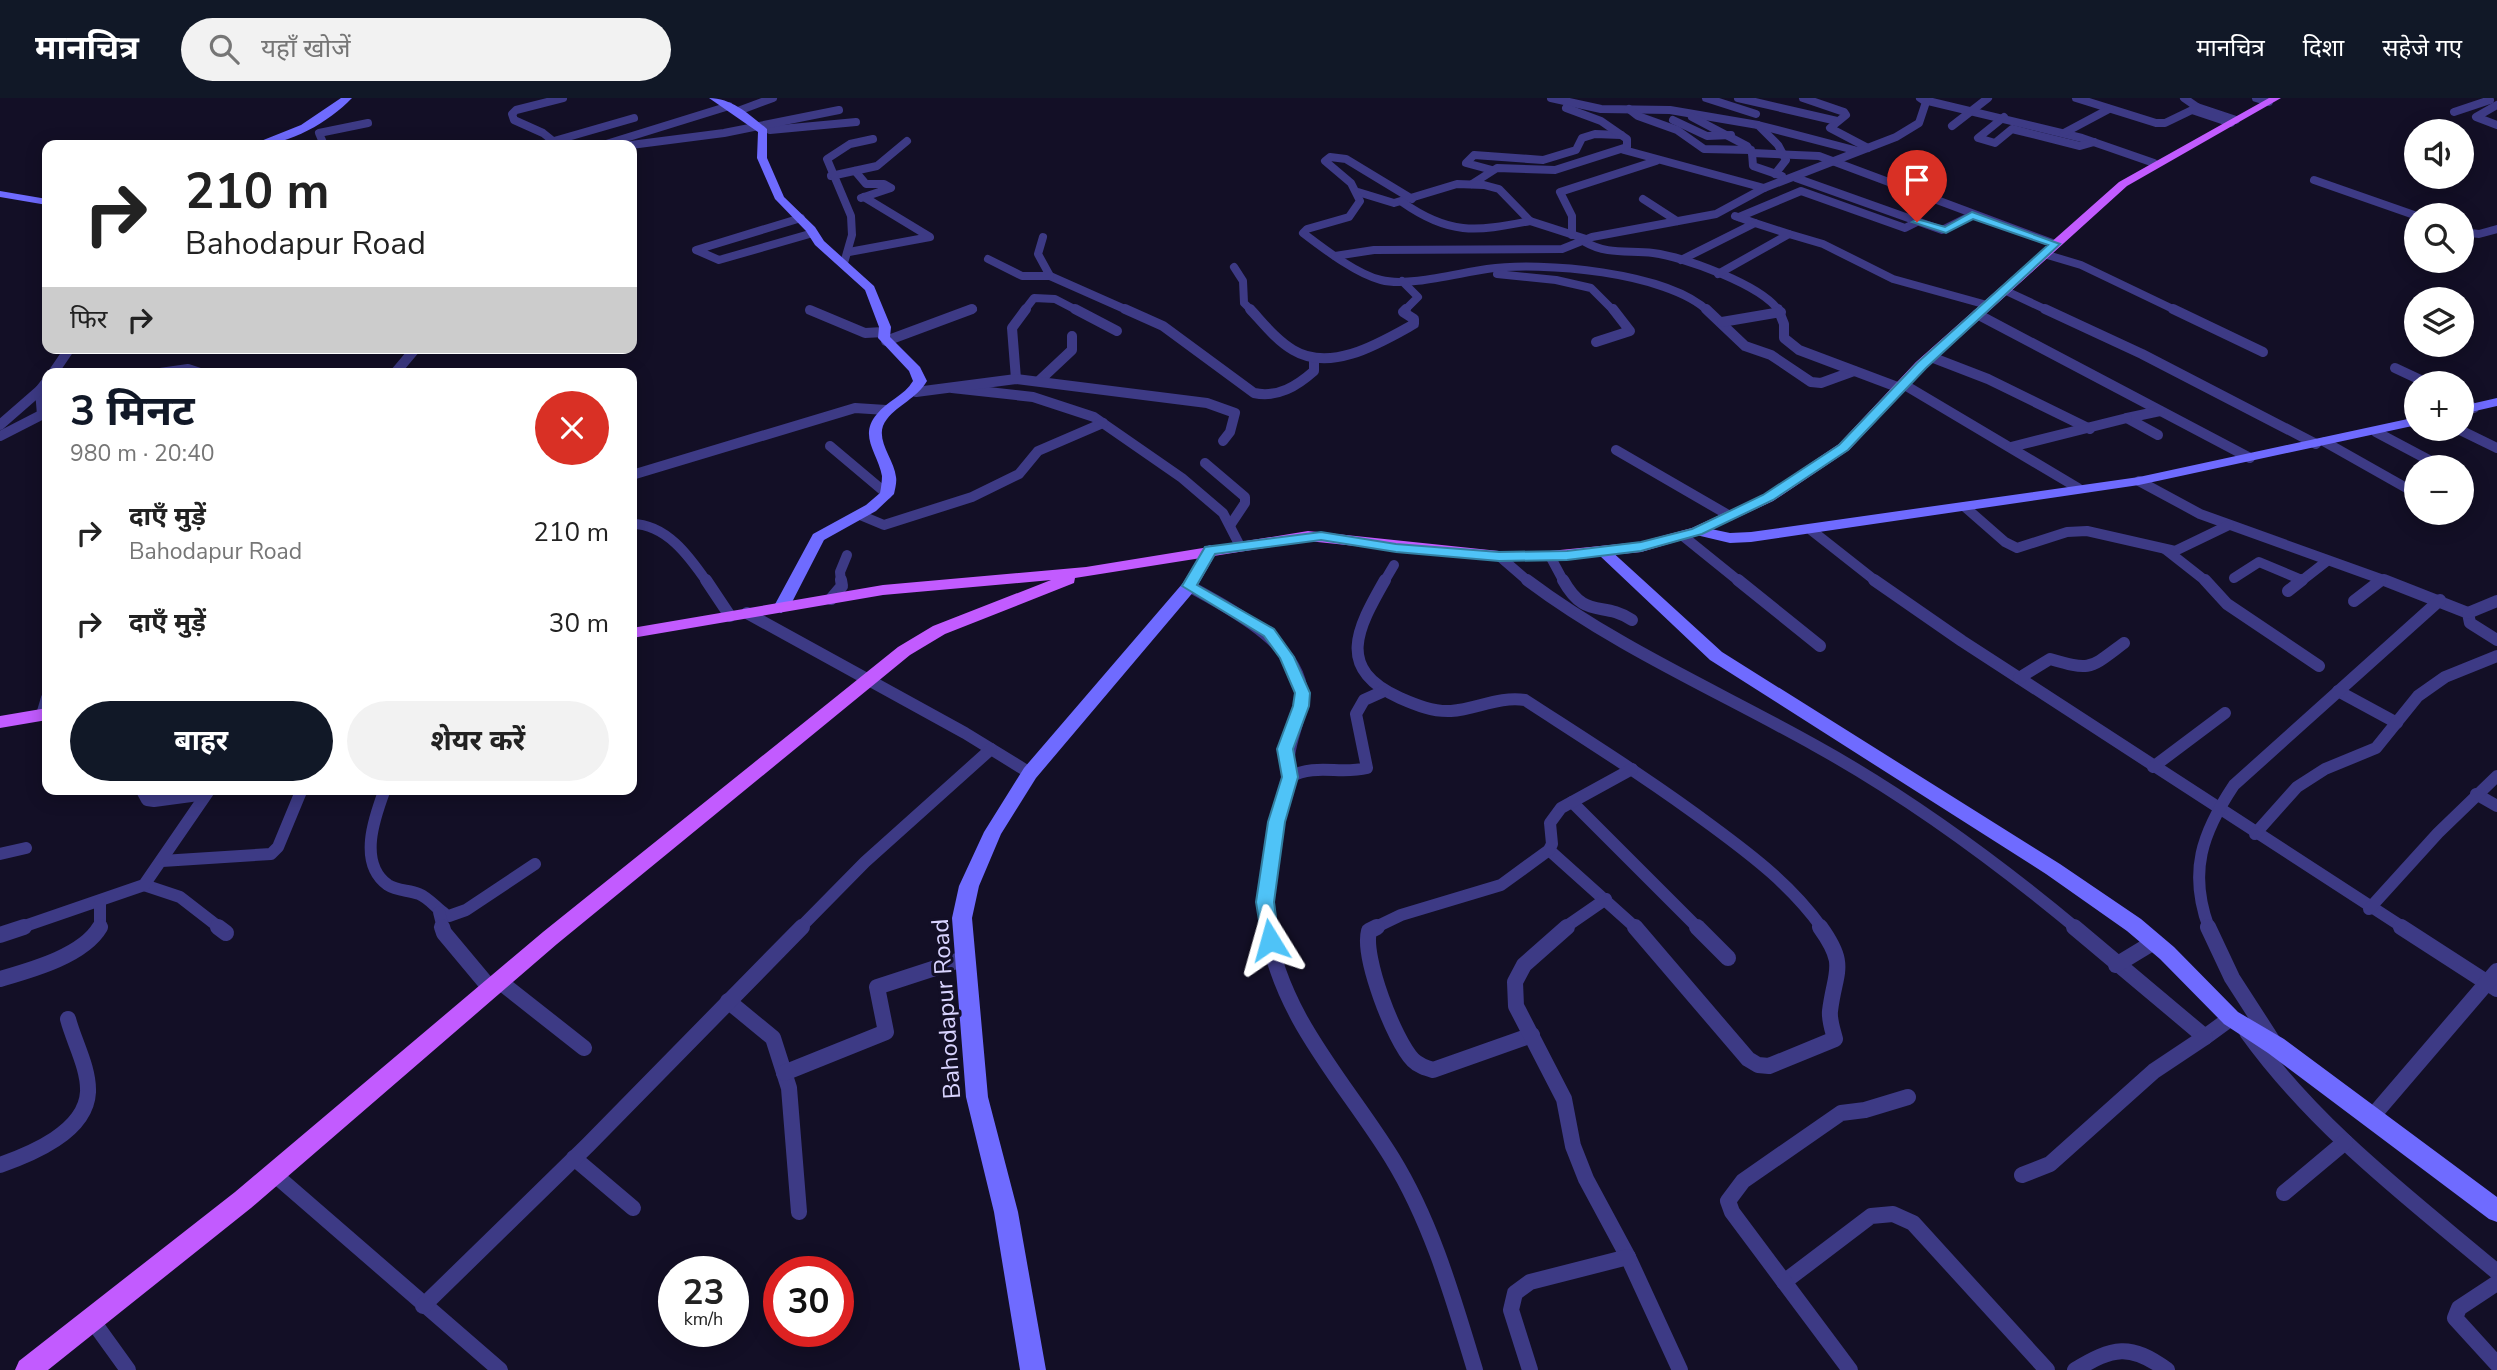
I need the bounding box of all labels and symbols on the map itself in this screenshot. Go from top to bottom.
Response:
pin [1887,150,1947,222]
position arrow [1233,903,1307,977]
street label: Bahodapur Road [924,918,968,1100]
speed limit sign: 30 [763,1256,854,1347]

